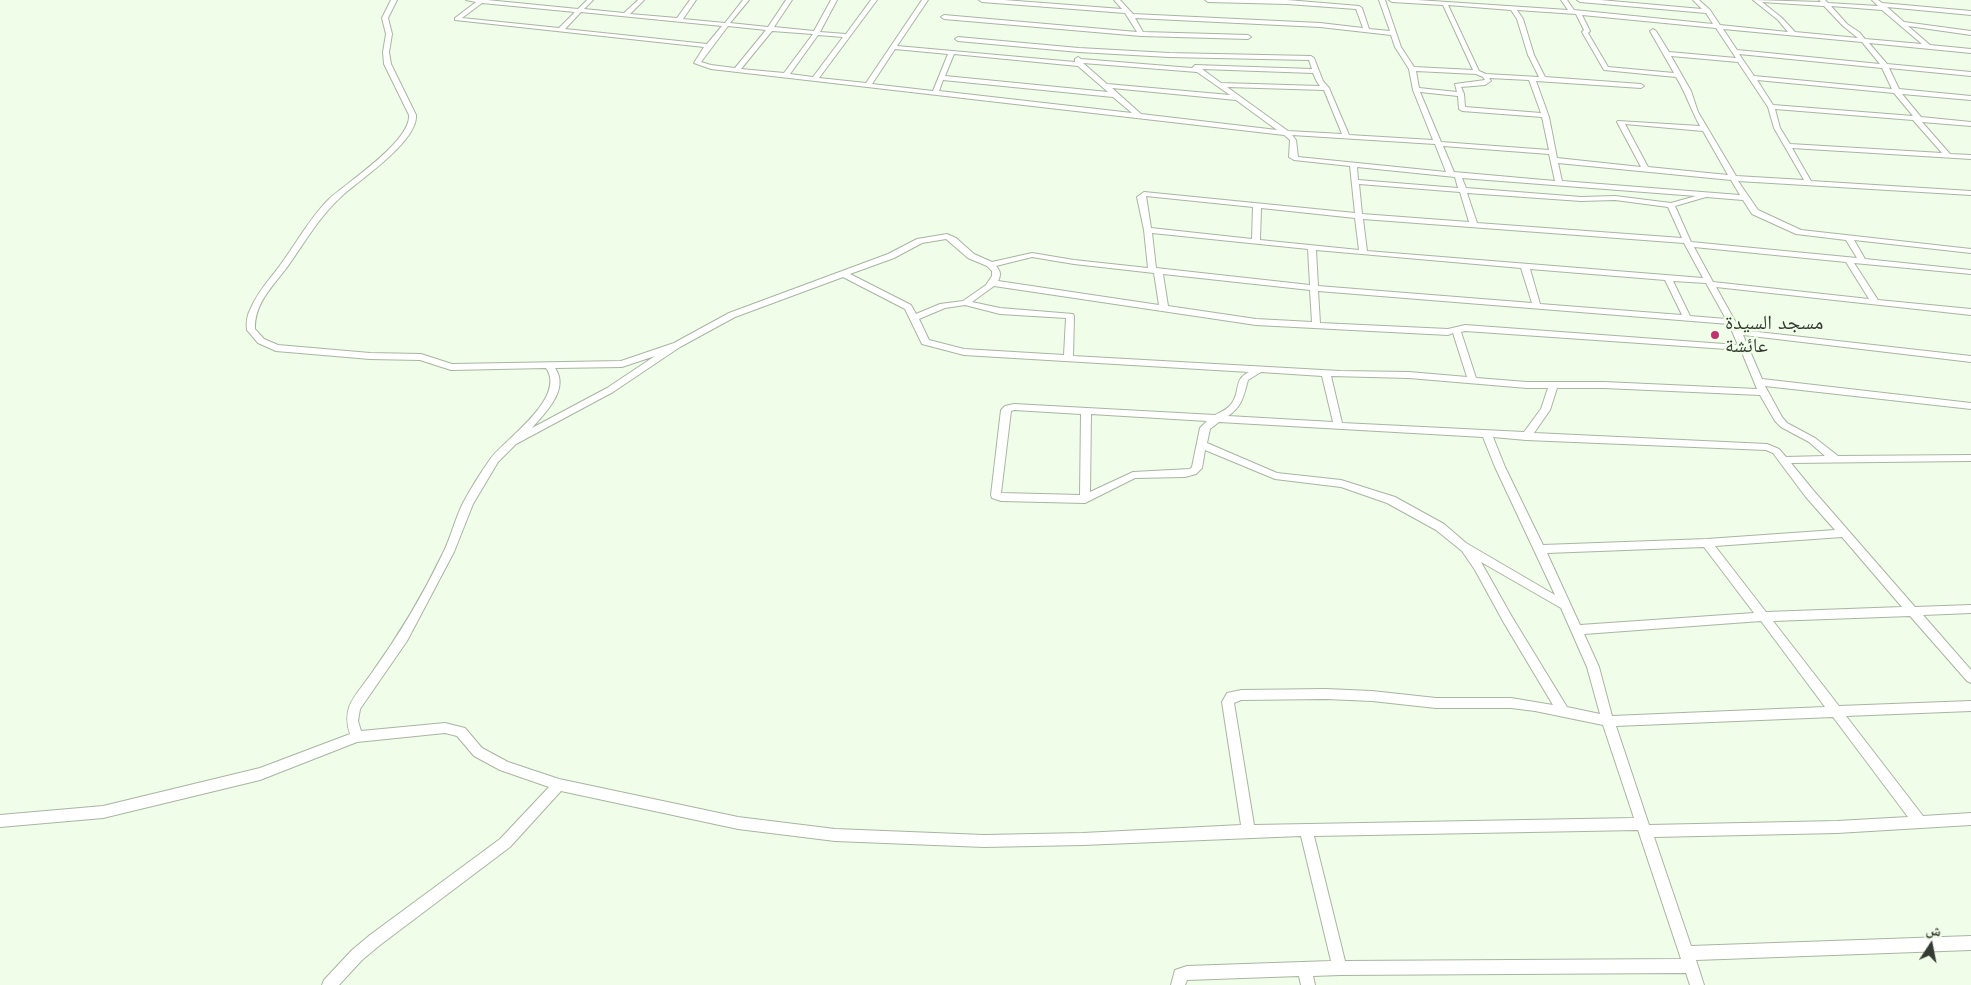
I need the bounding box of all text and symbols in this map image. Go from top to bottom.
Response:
place label: مسجد السيدة عائشة [1725,312,1823,359]
marker: مسجد السيدة عائشة [1709,329,1721,341]
text: ش [1925,919,1943,942]
north arrow [1906,920,1956,970]

